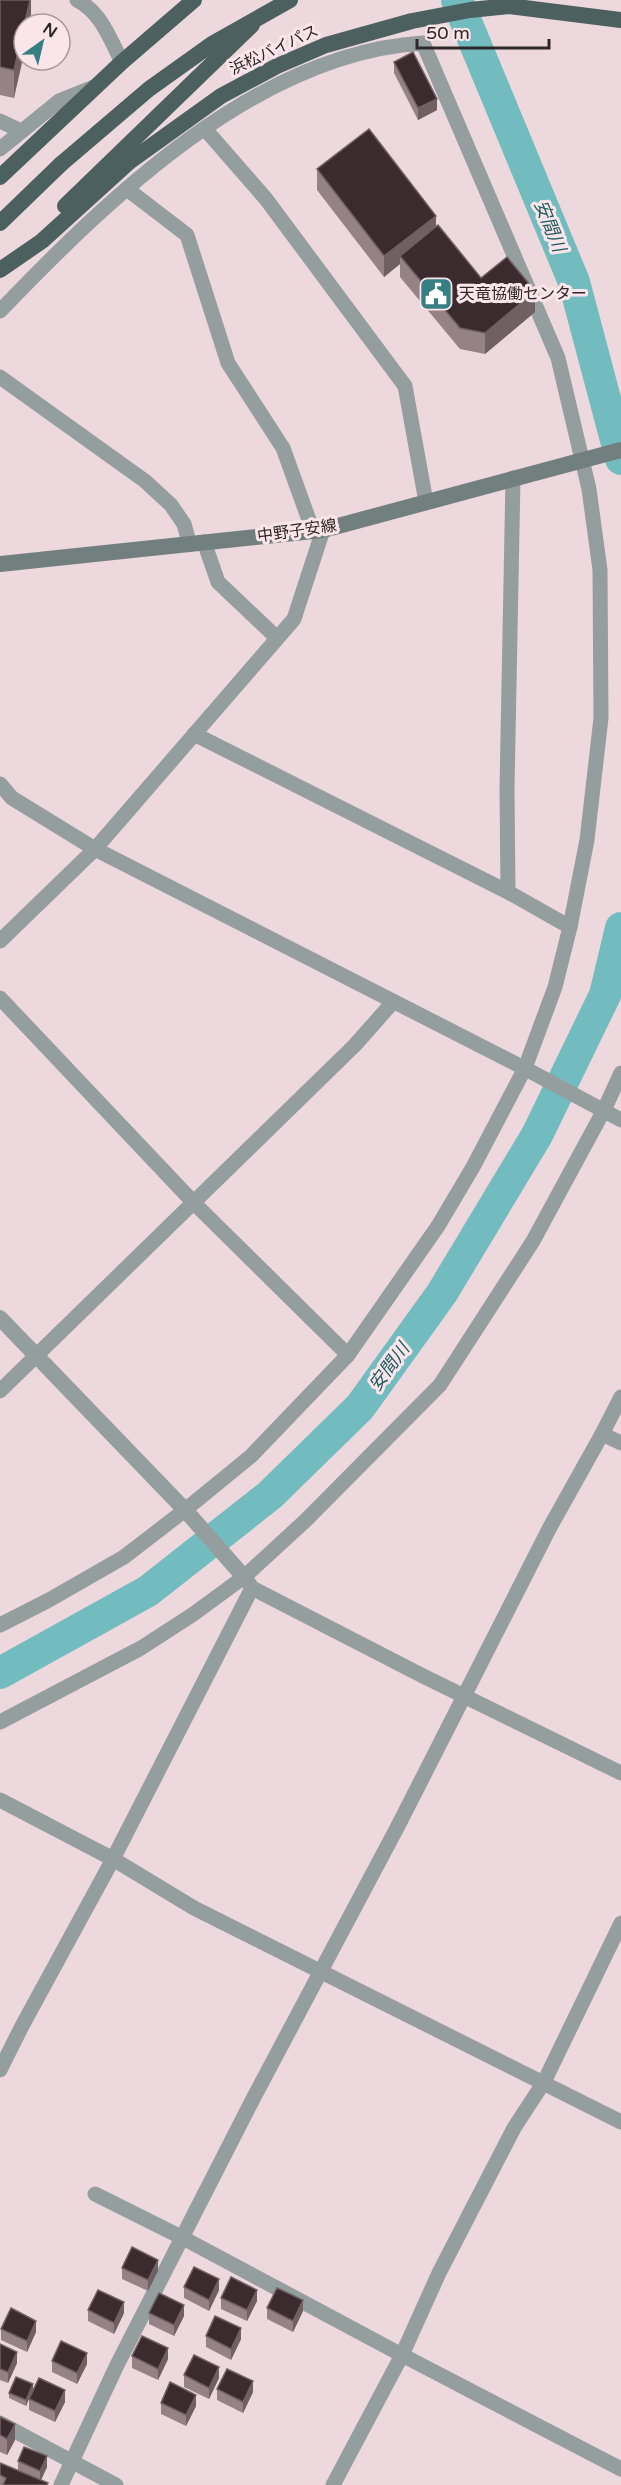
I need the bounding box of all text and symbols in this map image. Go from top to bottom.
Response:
north arrow [12,12,72,72]
scale bar [417,12,549,50]
text: N [39,19,61,42]
street label: 浜松バイパス [226,21,322,79]
text: 50 m [426,22,470,44]
water label: 安間川 [530,197,571,257]
public building icon: 天竜協働センター [418,276,454,312]
place label: 天竜協働センター [459,284,587,304]
street label: 中野子安線 [256,516,338,546]
water label: 安間川 [364,1337,415,1395]

